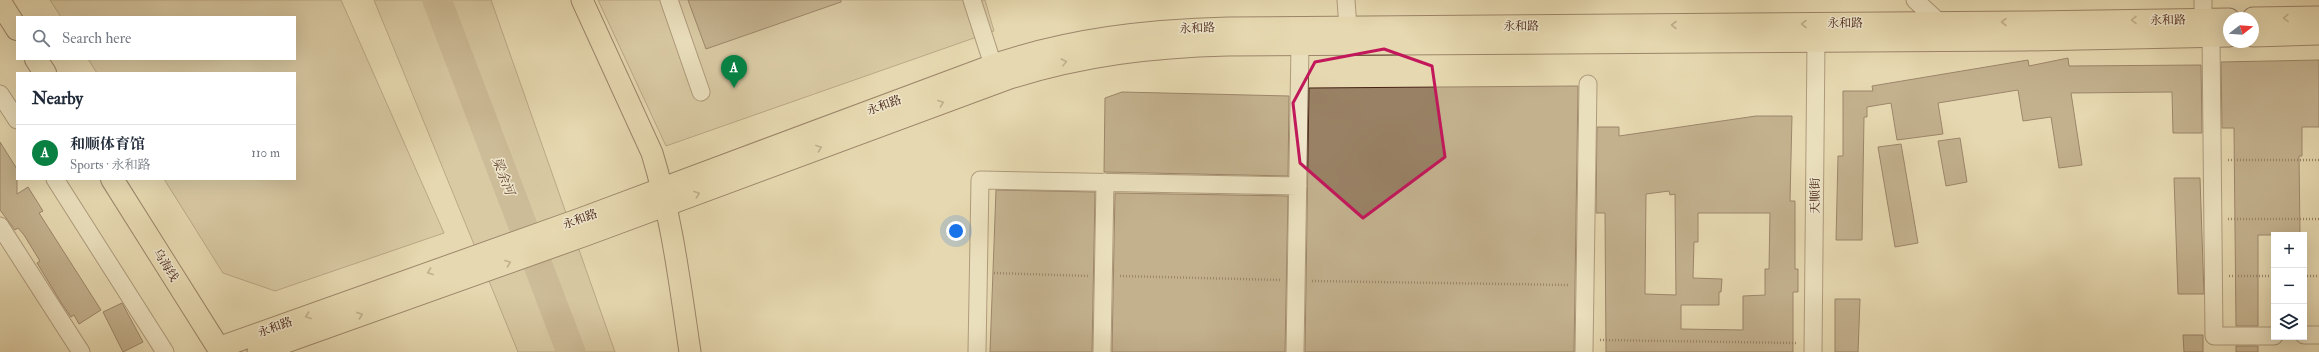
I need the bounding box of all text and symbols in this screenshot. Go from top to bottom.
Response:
north arrow [2223,12,2259,48]
street label: 永和路 [2150,13,2186,28]
one-way arrow [2283,13,2289,22]
search box [16,16,296,60]
street label: 永和路 [1827,16,1863,31]
one-way arrow [2131,16,2137,24]
one-way arrow [2001,18,2007,26]
street label: 永和路 [1503,19,1539,34]
street label: 永和路 [1179,20,1215,37]
one-way arrow [1671,20,1677,29]
one-way arrow [1801,20,1807,28]
icon: search [30,27,52,49]
text: Search here [62,29,131,48]
pin: A [721,55,747,88]
one-way arrow [1060,58,1067,67]
text: Nearby [32,88,83,109]
street label: 永和路 [865,92,904,119]
one-way arrow [937,99,944,107]
text: 和顺体育馆 [70,135,145,154]
text: A [41,145,49,161]
text: 110 m [251,145,280,161]
one-way arrow [815,145,822,153]
water label: 梁余河 [489,155,518,199]
text: Sports · 永和路 [70,157,151,173]
street label: 天顺街 [1808,177,1823,214]
one-way arrow [694,190,701,198]
street label: 永和路 [561,206,600,233]
your location [946,221,966,241]
map controls [2271,232,2307,340]
button: + [2271,232,2307,268]
street label: 乌海线 [150,246,181,285]
one-way arrow [505,259,512,268]
one-way arrow [427,268,434,276]
button: − [2271,268,2307,304]
button: layers [2271,304,2307,340]
one-way arrow [304,311,311,319]
one-way arrow [357,312,364,320]
street label: 永和路 [256,314,295,341]

